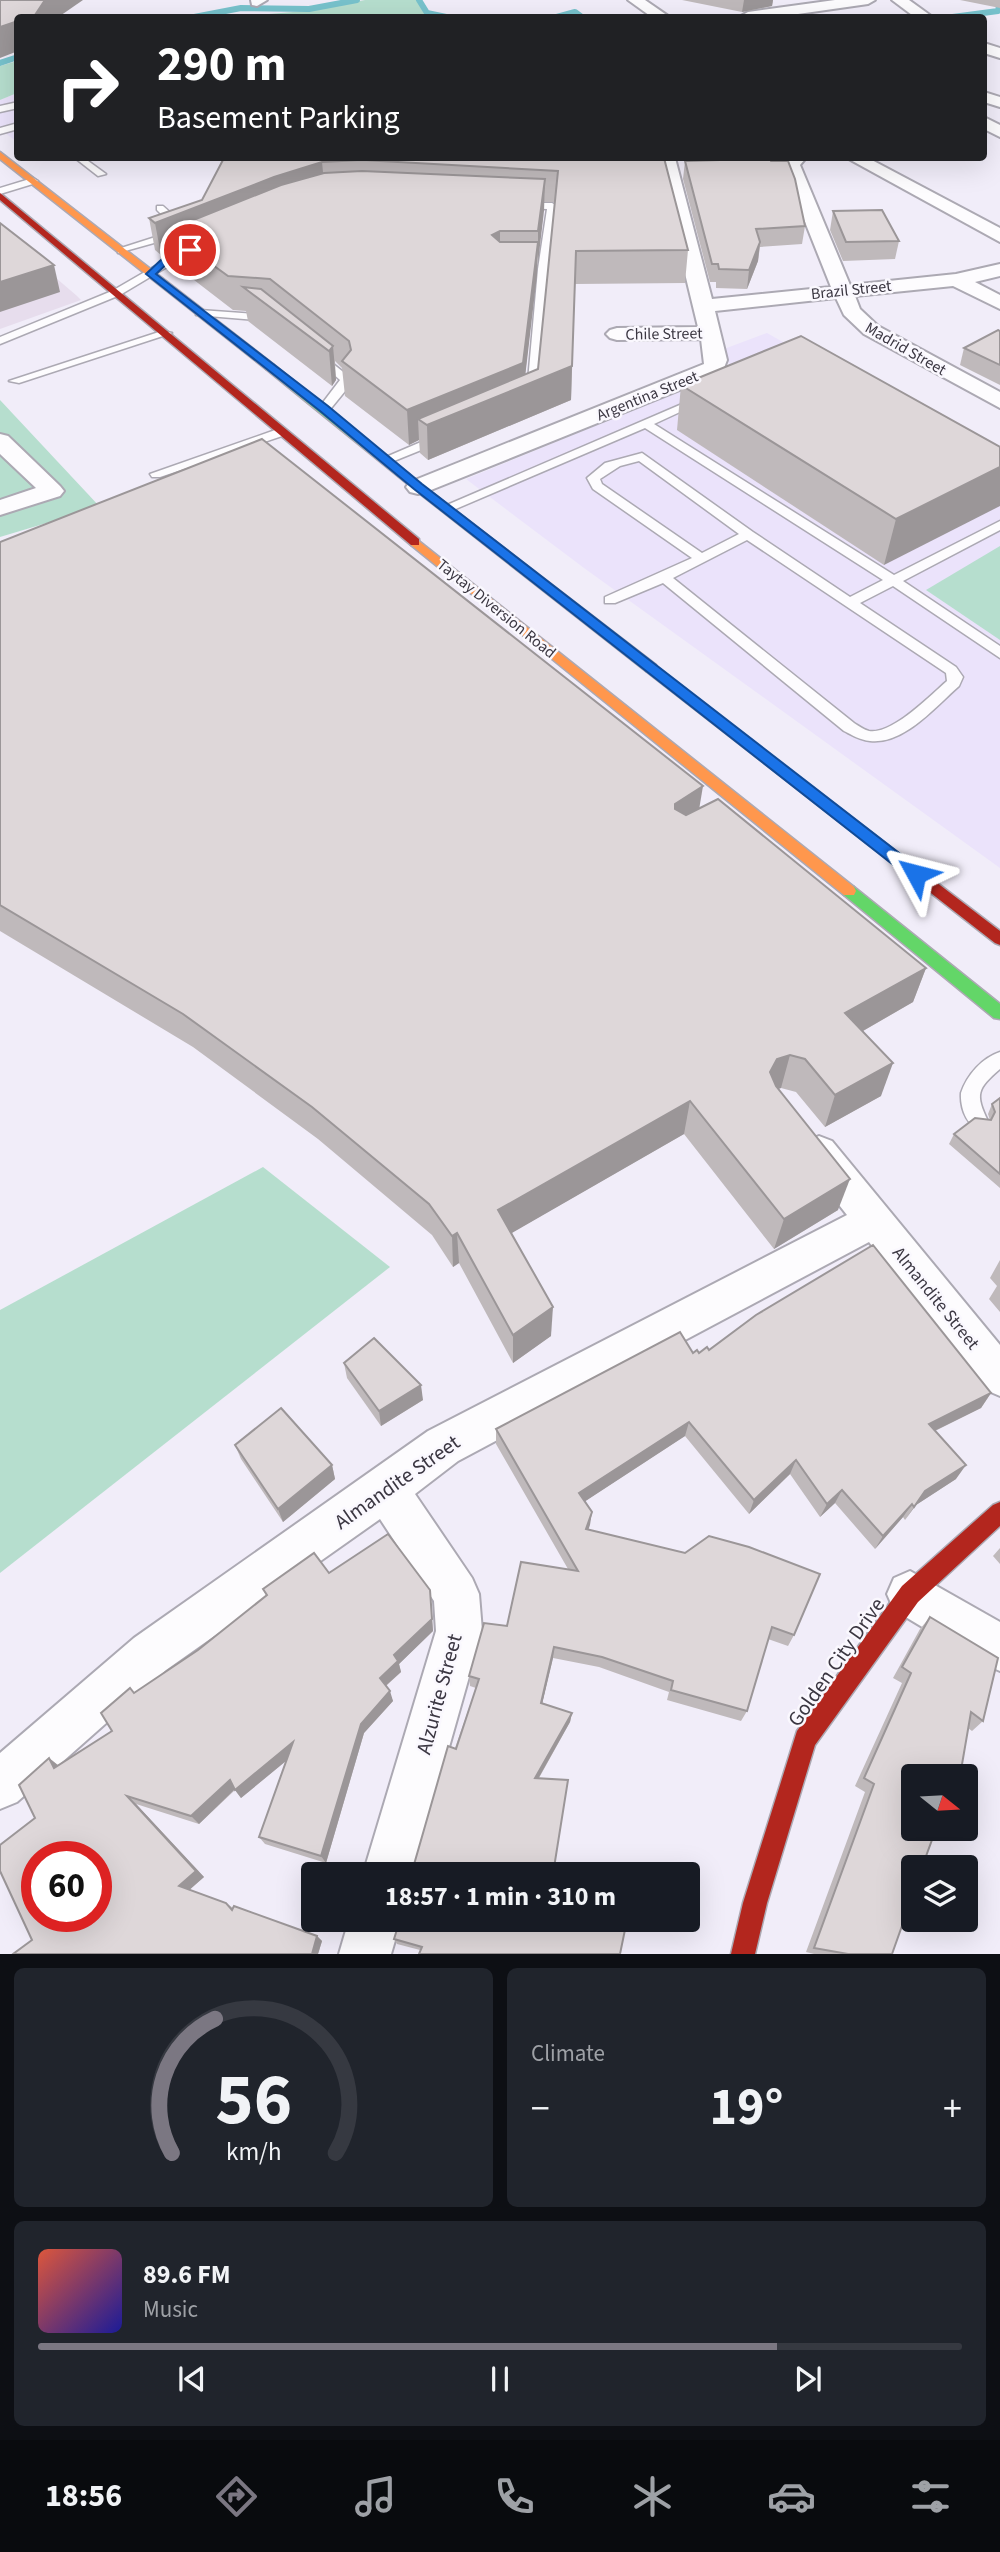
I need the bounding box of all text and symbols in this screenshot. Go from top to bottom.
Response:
text: 290 m [157,30,286,100]
icon: right [42,42,133,133]
text: Basement Parking [157,95,400,141]
pin [160,220,220,280]
icon: arrive [171,231,209,269]
street label: Brazil Street [810,275,893,305]
street label: Madrid Street [861,317,951,381]
street label: Chile Street [625,322,703,346]
street label: Argentina Street [593,365,702,426]
street label: Taytay Diversion Road [432,554,560,664]
position arrow [879,837,953,911]
street label: Almandite Street [886,1241,985,1355]
street label: Almandite Street [328,1428,466,1536]
street label: Golden City Drive [780,1591,892,1733]
street label: Alzurite Street [409,1631,469,1757]
north arrow [901,1764,978,1841]
map controls [901,1764,978,1932]
speed limit sign: 60 [21,1841,112,1932]
button: layers [901,1855,978,1932]
text: 18:57 · 1 min · 310 m [385,1878,616,1915]
text: Climate [531,2037,605,2070]
text: 56 [215,2049,292,2153]
text: 19° [710,2071,783,2145]
text: − [531,2082,550,2136]
text: + [943,2082,962,2136]
text: km/h [226,2134,281,2170]
text: 89.6 FM [143,2256,231,2293]
text: Music [143,2293,198,2326]
icon: previous [173,2360,211,2398]
icon: pause [481,2360,519,2398]
icon: next [789,2360,827,2398]
icon: directions [212,2472,261,2521]
icon: music [351,2472,400,2521]
icon: phone [490,2472,539,2521]
icon: climate [628,2472,677,2521]
icon: car [767,2472,816,2521]
icon: filters [906,2472,955,2521]
text: 18:56 [45,2473,122,2519]

